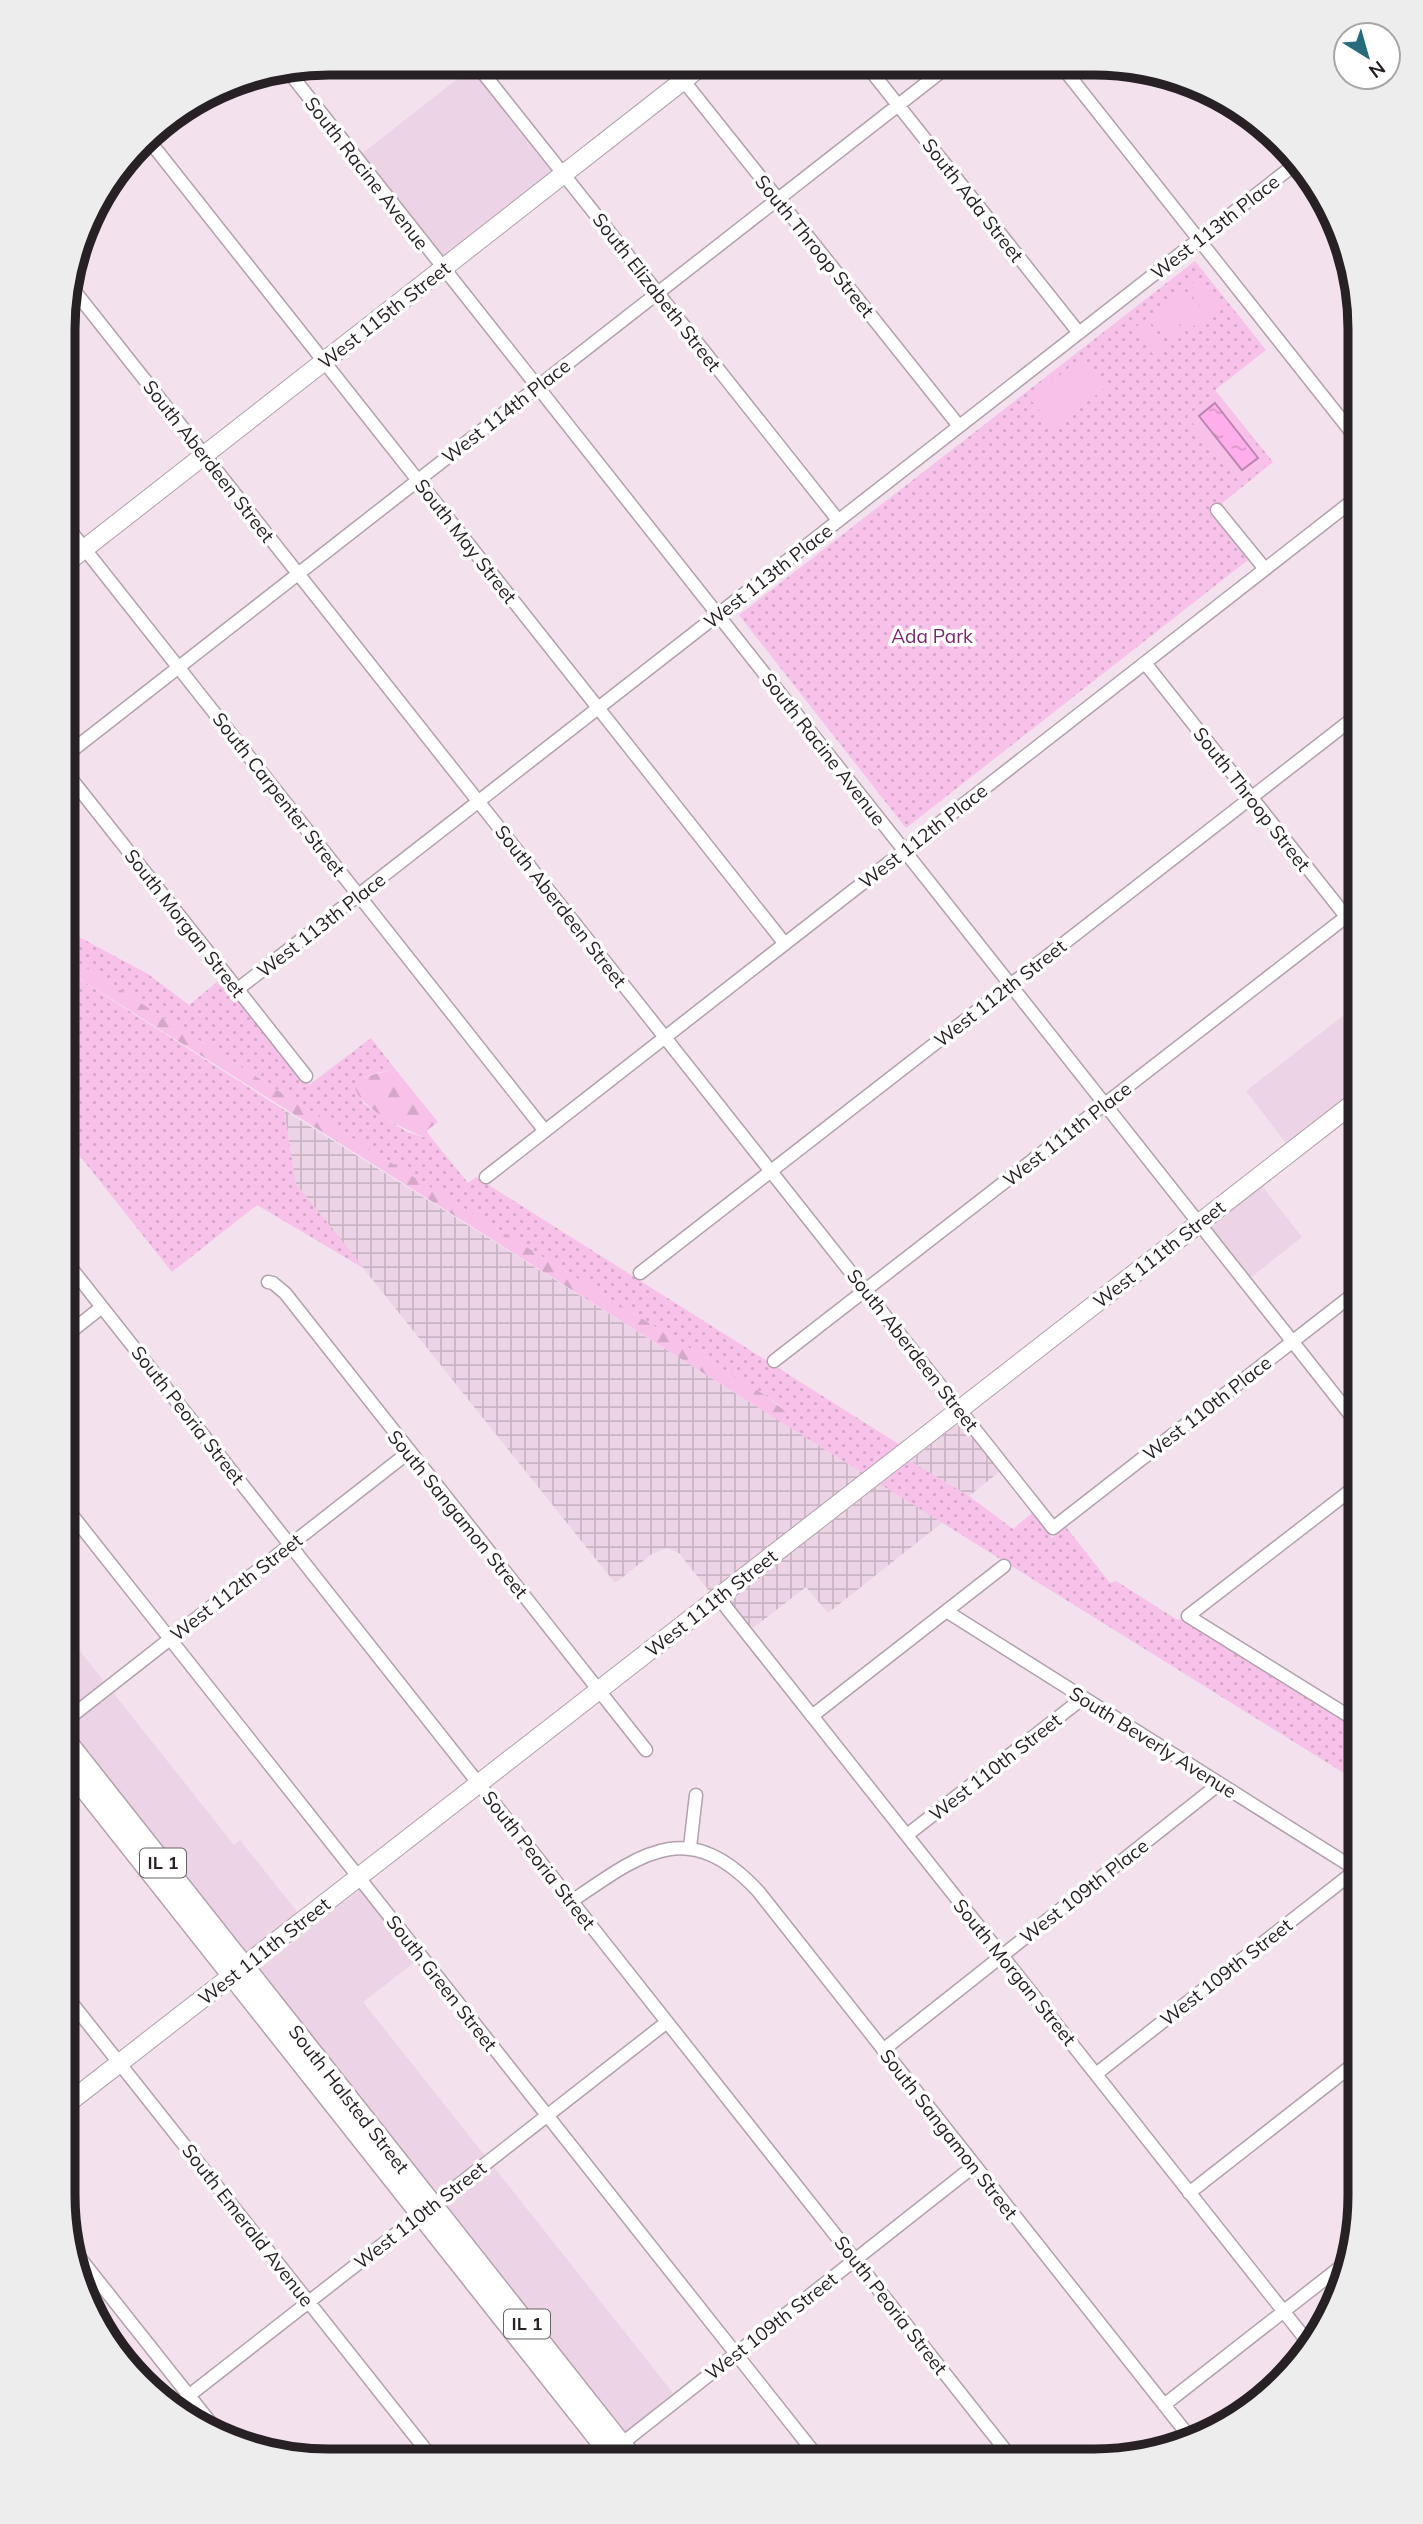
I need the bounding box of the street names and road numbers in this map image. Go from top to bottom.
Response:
street label: South Racine Avenue [300,92,434,254]
street label: South Ada Street [917,133,1029,267]
street label: West 113th Place [1146,169,1284,285]
street label: South Throop Street [750,170,880,322]
street label: South Elizabeth Street [588,208,727,376]
street label: West 115th Street [313,256,455,374]
street label: West 114th Place [437,353,575,469]
street label: South Aberdeen Street [138,375,280,547]
street label: South May Street [410,474,522,608]
street label: West 113th Place [699,518,837,634]
street label: South Racine Avenue [757,668,891,830]
street label: South Carpenter Street [208,707,351,881]
street label: South Throop Street [1188,722,1316,876]
street label: West 112th Place [854,778,992,894]
street label: South Aberdeen Street [490,820,632,992]
street label: South Morgan Street [120,844,251,1002]
street label: West 113th Place [252,867,390,983]
street label: West 112th Street [929,934,1071,1052]
street label: West 111th Place [998,1076,1136,1192]
street label: West 111th Street [1088,1195,1230,1313]
street label: South Aberdeen Street [842,1264,984,1436]
street label: South Peoria Street [126,1341,250,1490]
street label: West 110th Place [1138,1350,1276,1466]
street label: South Sangamon Street [383,1425,534,1603]
street label: West 112th Street [165,1528,307,1646]
street label: West 111th Street [640,1544,782,1662]
street label: South Beverly Avenue [1065,1681,1241,1803]
street label: West 110th Street [924,1708,1066,1826]
street label: South Peoria Street [477,1786,601,1935]
street label: West 109th Place [1015,1833,1153,1949]
road number: IL 1 [140,1849,186,1878]
street label: West 111th Street [193,1892,335,2010]
street label: South Morgan Street [948,1894,1082,2050]
street label: South Green Street [381,1910,503,2056]
street label: West 109th Street [1155,1913,1297,2031]
street label: South Halsted Street [284,2020,415,2178]
street label: South Sangamon Street [875,2044,1023,2224]
street label: South Emerald Avenue [177,2139,319,2311]
street label: West 110th Street [349,2156,491,2274]
street label: South Peoria Street [829,2231,953,2380]
street label: West 109th Street [700,2267,842,2385]
road number: IL 1 [504,2310,550,2338]

